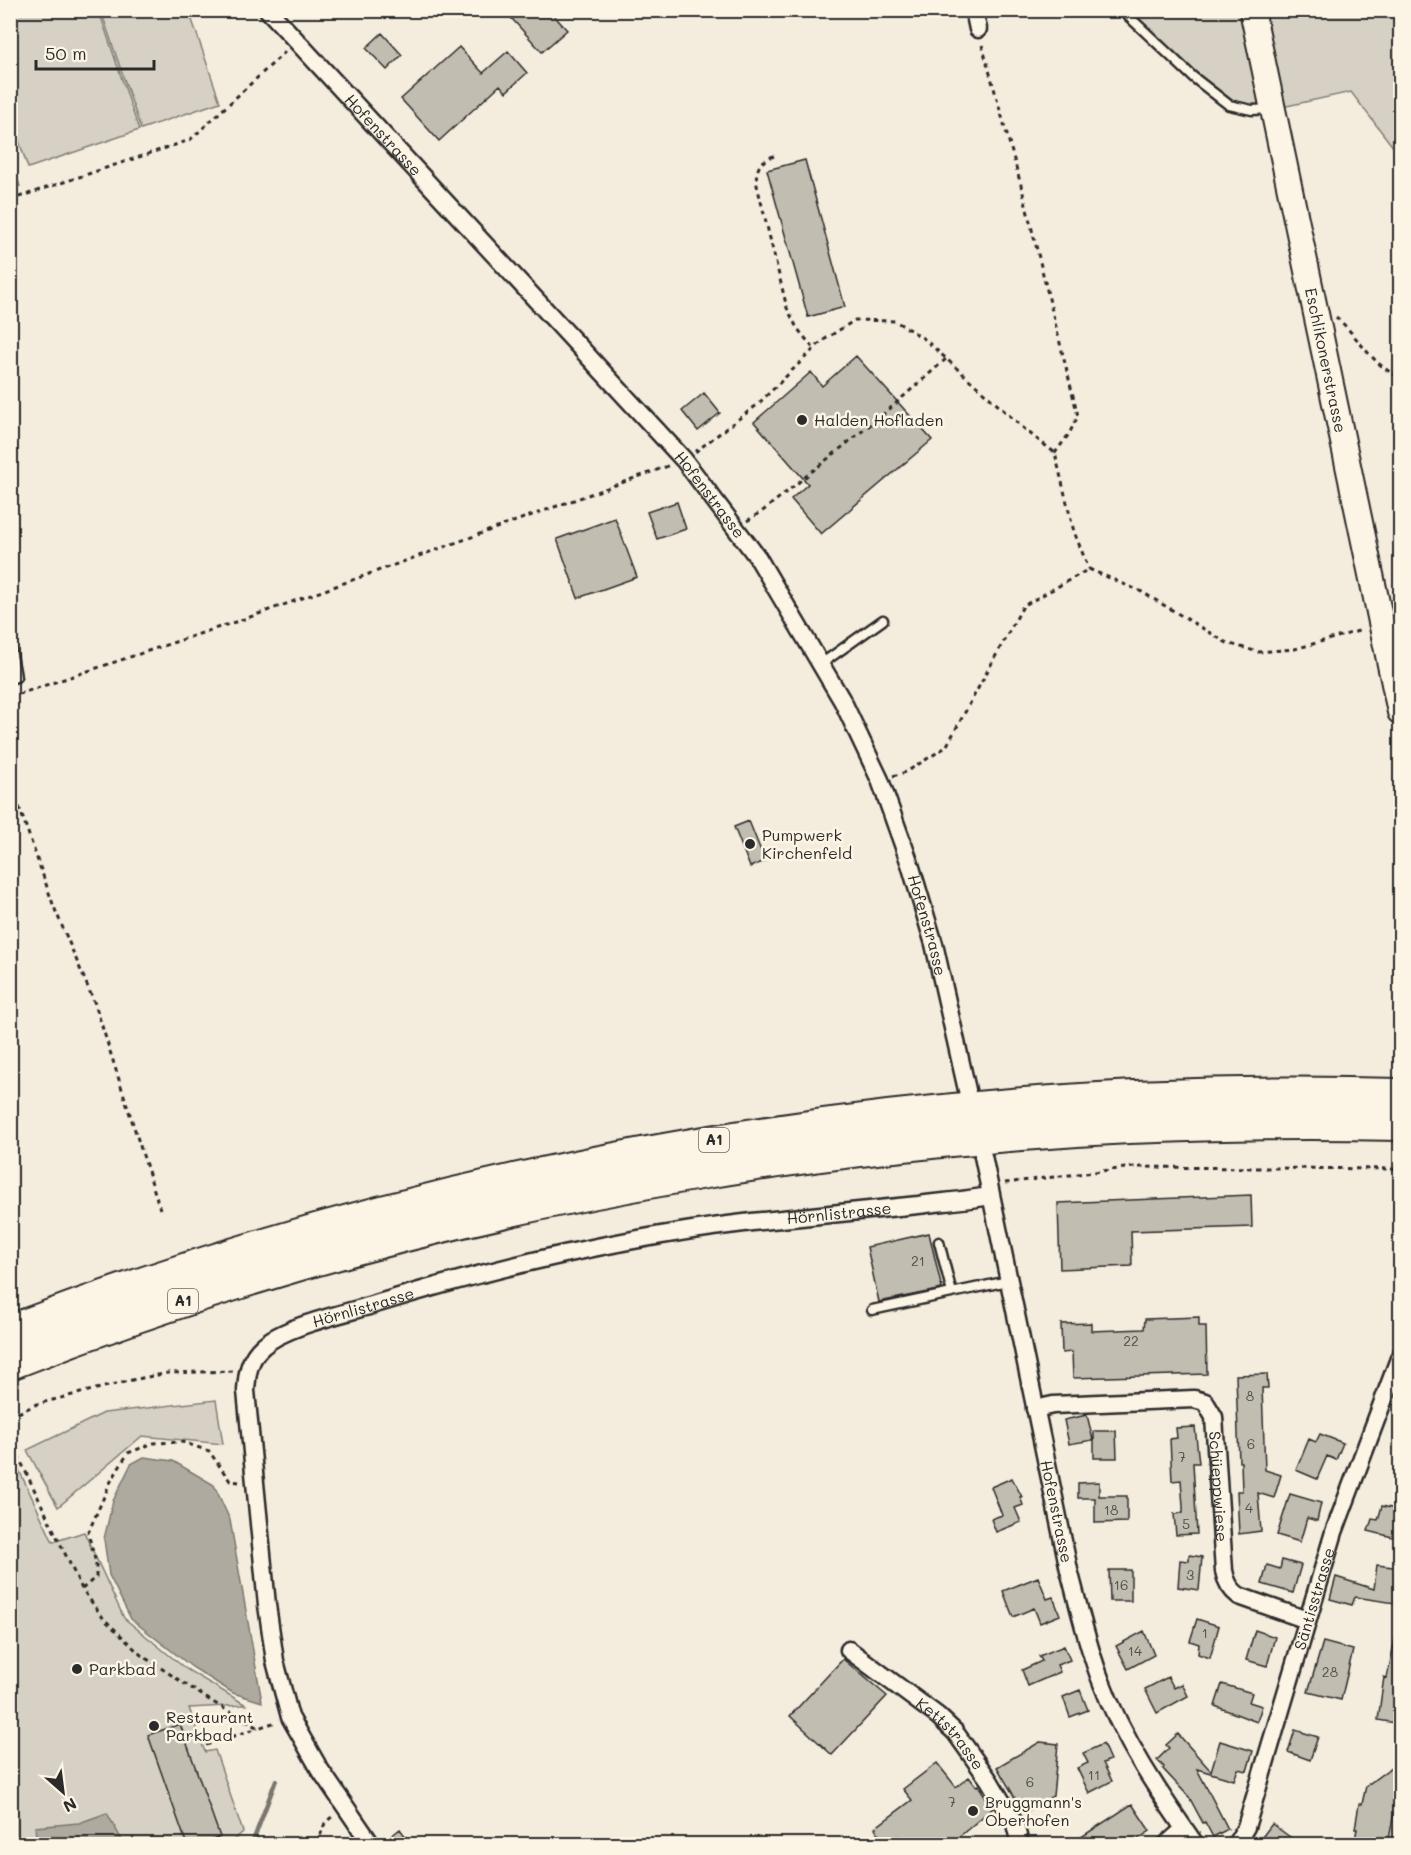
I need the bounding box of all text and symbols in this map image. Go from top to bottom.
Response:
scale bar [36,33,154,71]
text: 50 m [45,41,87,65]
street label: Hofenstrasse [341,89,427,180]
street label: Eschlikonerstrasse [1301,286,1352,435]
place label: Halden Hofladen [814,409,943,430]
marker: Halden Hofladen [795,413,809,427]
street label: Hofenstrasse [671,446,750,542]
place label: Pumpwerk Kirchenfeld [762,824,852,863]
marker: Pumpwerk Kirchenfeld [743,837,757,851]
street label: Hofenstrasse [904,872,952,978]
road number: A1 [699,1128,729,1152]
street label: Hörnlistrasse [785,1197,892,1228]
house number: 21 [911,1251,925,1270]
street label: Hörnlistrasse [310,1282,416,1332]
road number: A1 [168,1289,198,1313]
house number: 22 [1123,1331,1139,1350]
house number: 8 [1246,1386,1254,1405]
street label: Schüeppwiese [1205,1430,1233,1542]
house number: 6 [1247,1434,1255,1453]
house number: 7 [1178,1447,1186,1466]
street label: Hofenstrasse [1036,1458,1078,1564]
house number: 4 [1245,1498,1254,1517]
house number: 18 [1104,1500,1118,1519]
house number: 5 [1182,1514,1190,1533]
street label: Säntisstrasse [1288,1545,1339,1652]
house number: 3 [1186,1565,1194,1584]
house number: 16 [1114,1575,1128,1594]
house number: 1 [1202,1623,1208,1642]
house number: 14 [1128,1641,1143,1660]
place label: Parkbad [89,1658,156,1679]
marker: Parkbad [70,1662,84,1676]
house number: 28 [1322,1662,1338,1681]
street label: Kettstrasse [912,1692,989,1774]
place label: Restaurant Parkbad [166,1706,254,1745]
marker: Restaurant Parkbad [147,1719,161,1733]
north arrow [33,1762,93,1822]
house number: 11 [1088,1765,1100,1784]
house number: 6 [1026,1772,1034,1791]
place label: Bruggmann's Oberhofen [985,1791,1082,1830]
house number: 7 [948,1792,956,1811]
text: N [60,1794,81,1818]
marker: Bruggmann's Oberhofen [966,1804,980,1818]

